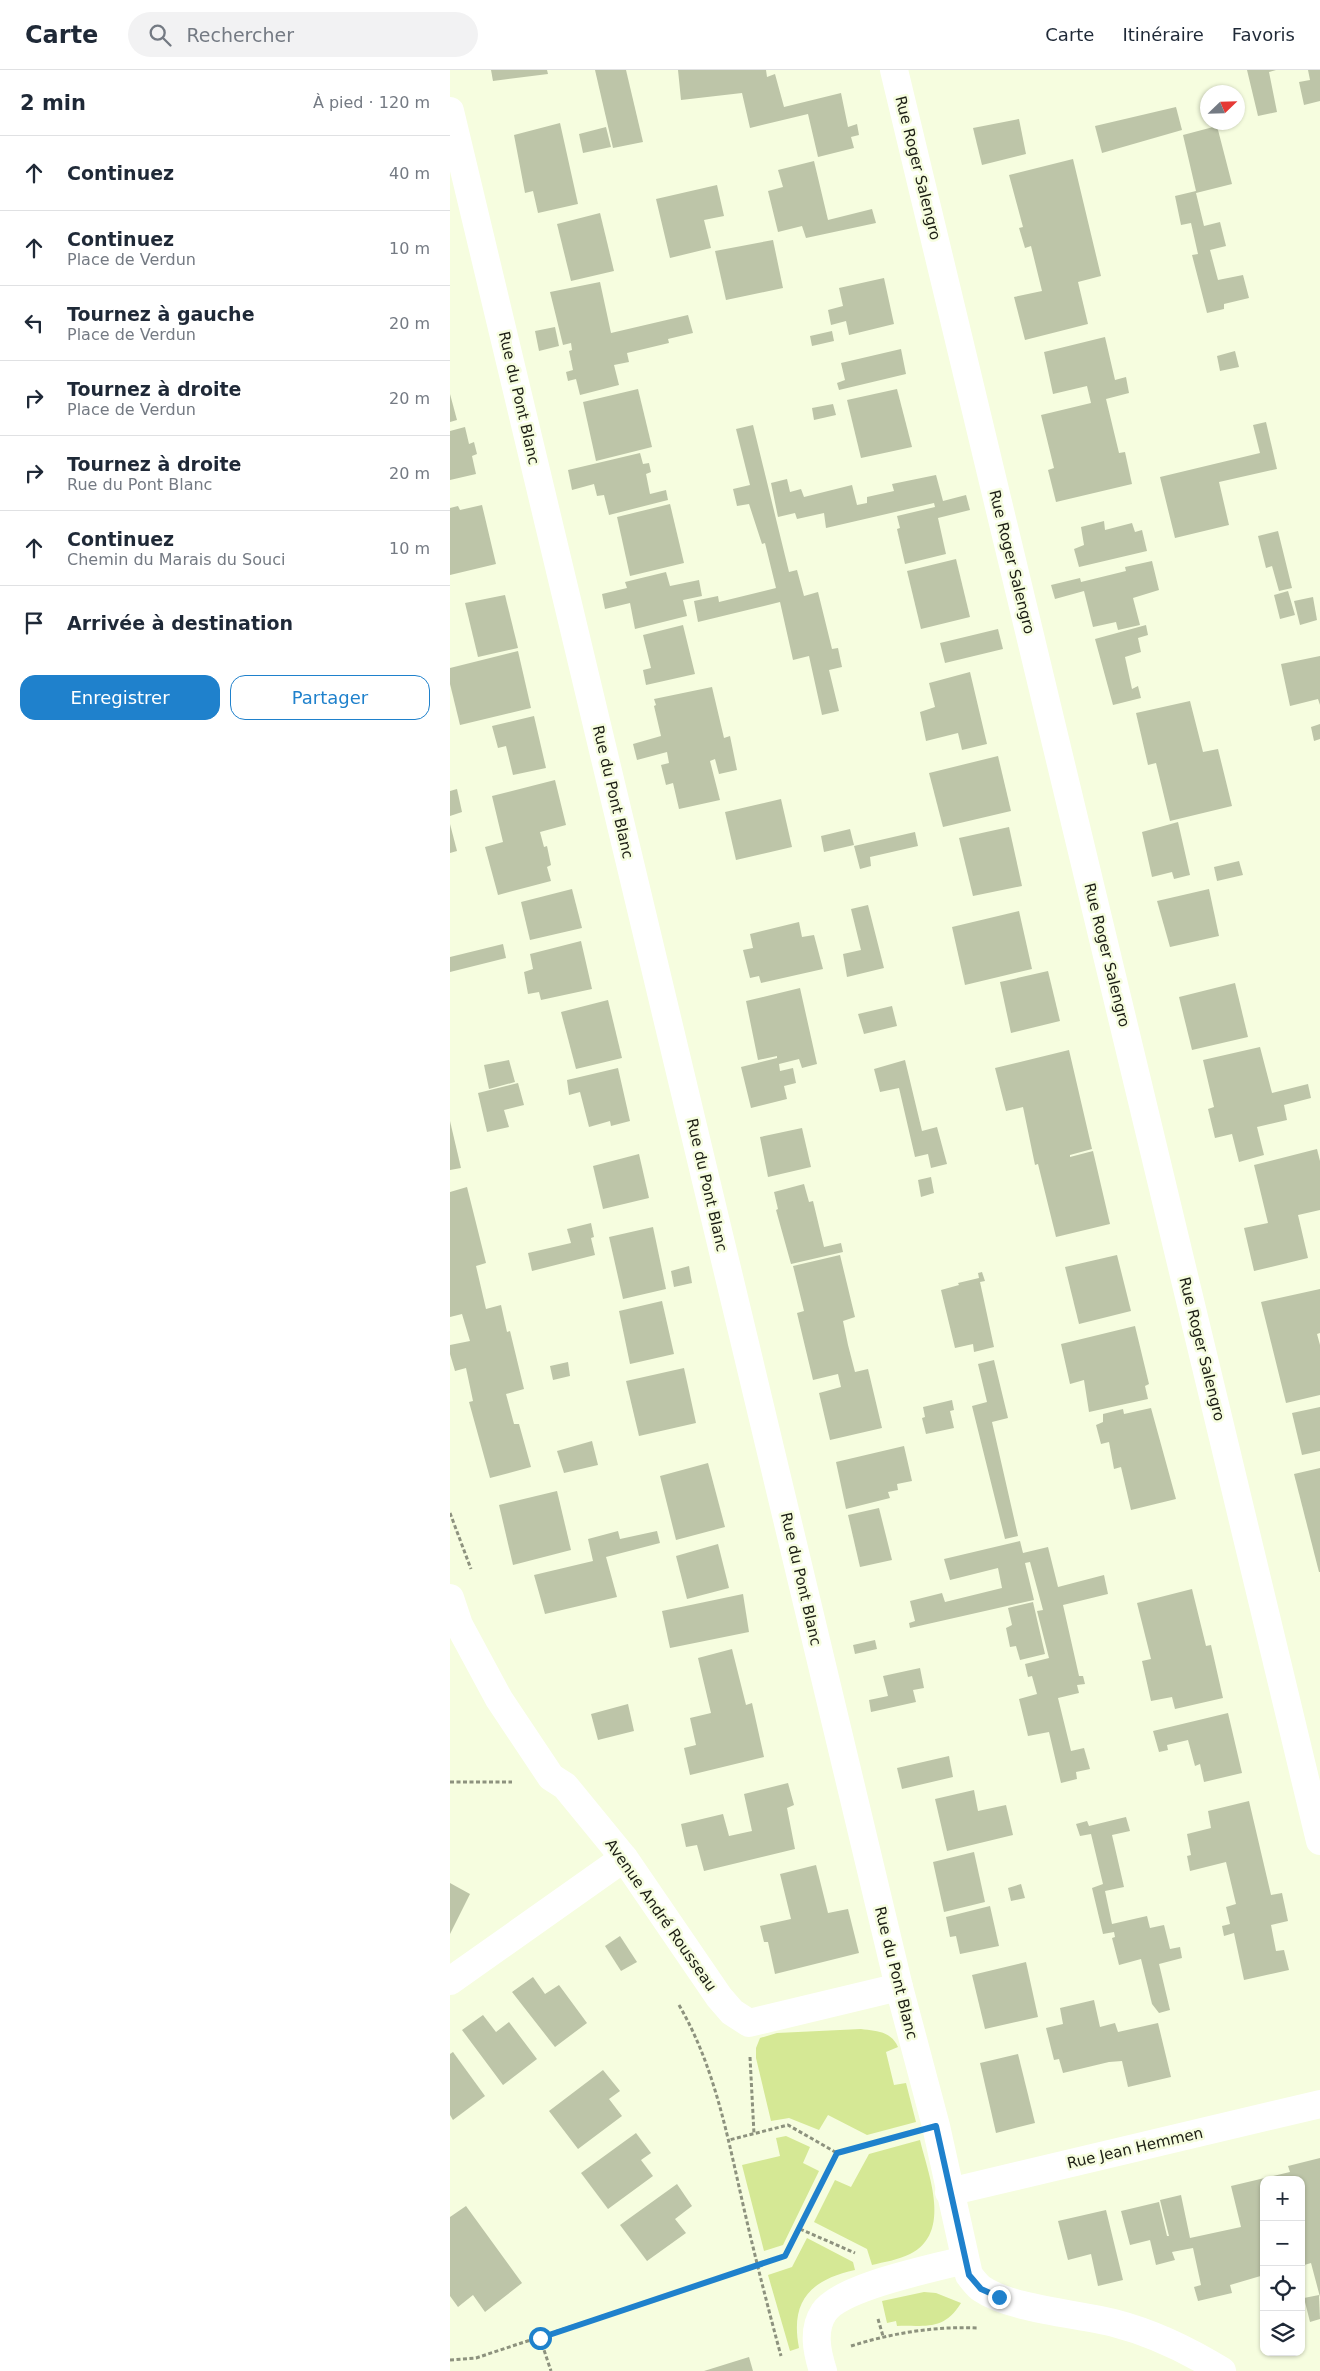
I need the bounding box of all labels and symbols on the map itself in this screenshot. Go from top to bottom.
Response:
north arrow [1200,85,1245,130]
street label: Rue Roger Salengro [891,94,945,242]
street label: Rue du Pont Blanc [495,330,543,466]
street label: Rue Roger Salengro [985,488,1039,636]
street label: Rue du Pont Blanc [589,724,637,860]
street label: Rue Roger Salengro [1080,881,1134,1029]
street label: Rue du Pont Blanc [683,1117,731,1253]
street label: Rue Roger Salengro [1175,1275,1229,1423]
street label: Rue du Pont Blanc [777,1511,825,1647]
street label: Avenue André Rousseau [602,1835,720,1995]
street label: Rue du Pont Blanc [871,1905,921,2041]
street label: Rue Jean Hemmen [1065,2124,1205,2172]
route end [988,2286,1011,2309]
route start [529,2327,552,2350]

